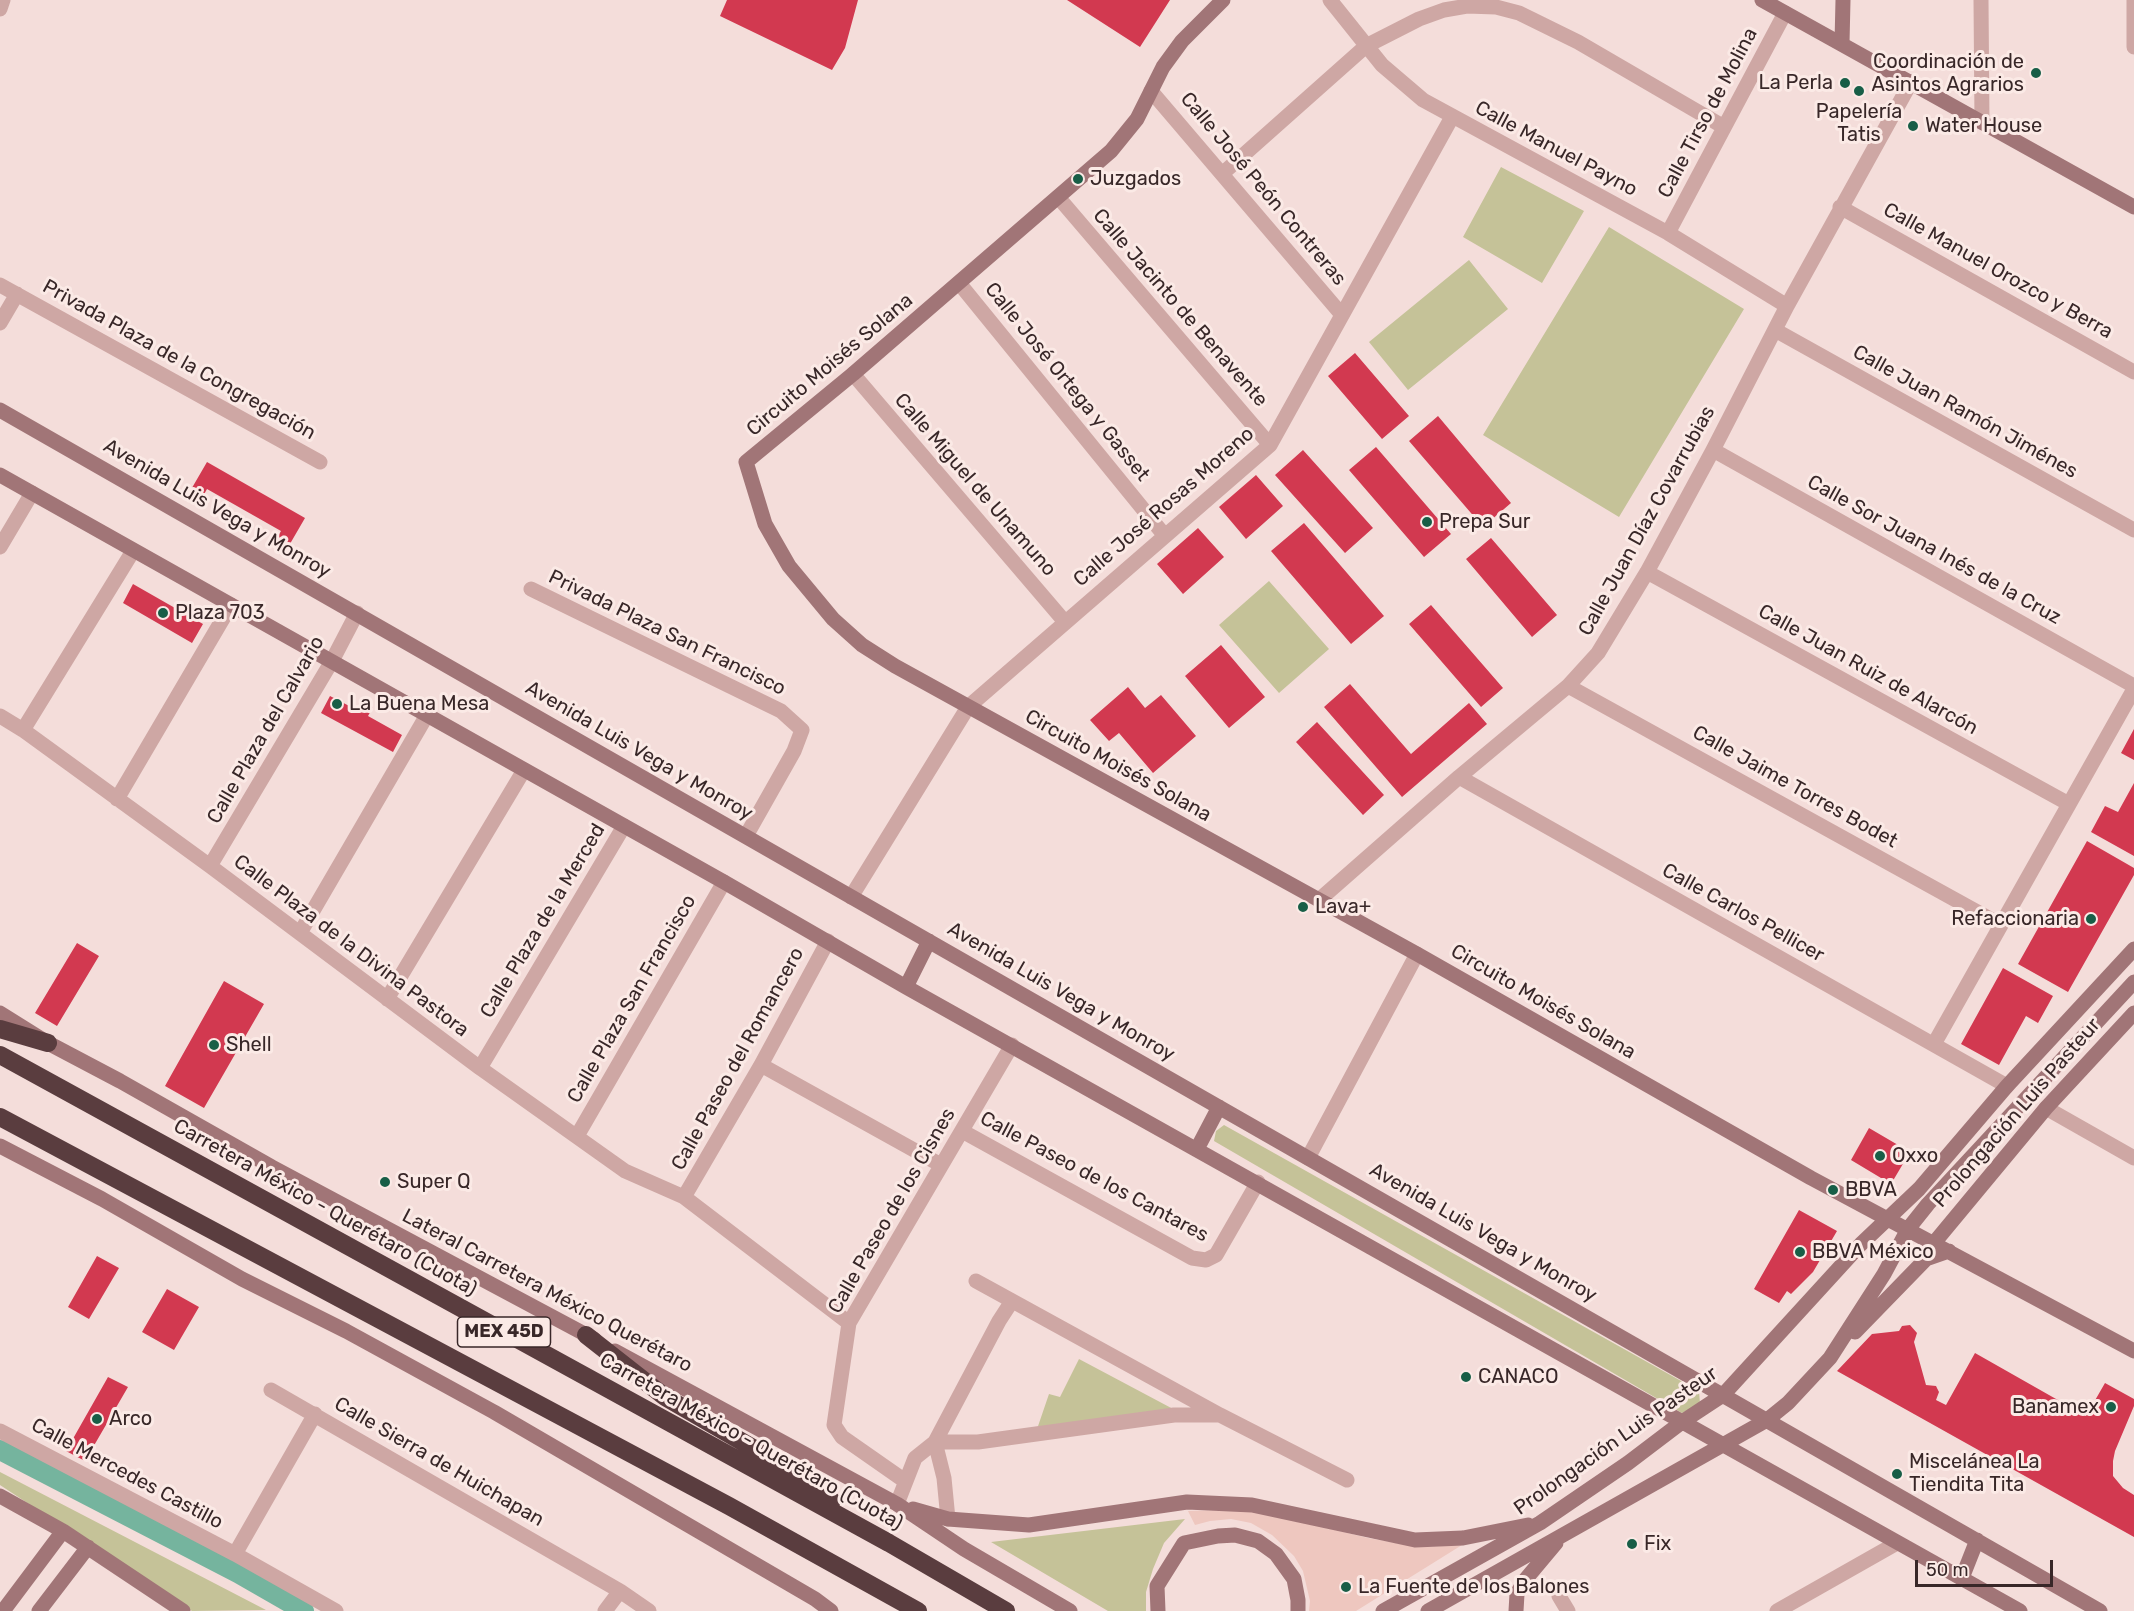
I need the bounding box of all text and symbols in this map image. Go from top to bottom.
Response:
street label: Calle Tirso de Molina [1653,24,1763,202]
place label: Coordinación de Asintos Agrarios [1871,50,2024,97]
marker: Coordinación de Asintos Agrarios [2029,66,2043,80]
place label: La Perla [1758,71,1833,95]
marker: La Perla [1838,76,1852,90]
marker: Papelería Tatis [1852,84,1866,98]
street label: Calle José Peón Contreras [1175,87,1351,291]
street label: Calle Manuel Payno [1471,96,1641,202]
place label: Papelería Tatis [1816,100,1902,147]
place label: Water House [1925,114,2042,138]
marker: Water House [1906,119,1920,133]
place label: Juzgados [1090,167,1181,191]
marker: Juzgados [1071,172,1085,186]
street label: Calle Manuel Orozco y Berra [1879,198,2117,344]
street label: Calle Jacinto de Benavente [1088,204,1272,412]
street label: Privada Plaza de la Congregación [38,275,320,445]
street label: Calle José Ortega y Gasset [979,278,1155,486]
street label: Circuito Moisés Solana [742,289,918,441]
street label: Calle Juan Ramón Jiménes [1848,340,2082,484]
street label: Calle Miguel de Unamuno [889,389,1061,581]
street label: Calle Juan Díaz Covarrubias [1574,402,1720,640]
street label: Calle José Rosas Moreno [1069,422,1259,592]
street label: Avenida Luis Vega y Monroy [99,434,335,584]
street label: Calle Sor Juana Inés de la Cruz [1803,470,2065,630]
place label: Prepa Sur [1439,510,1530,534]
marker: Prepa Sur [1420,515,1434,529]
street label: Privada Plaza San Francisco [545,565,789,701]
street label: Calle Juan Ruiz de Alarcón [1754,600,1982,740]
place label: Plaza 703 [175,601,265,625]
marker: Plaza 703 [156,606,170,620]
street label: Calle Plaza del Calvario [202,632,330,828]
street label: Avenida Luis Vega y Monroy [521,676,757,826]
place label: La Buena Mesa [349,692,489,716]
marker: La Buena Mesa [330,697,344,711]
street label: Circuito Moisés Solana [1021,705,1215,827]
street label: Calle Jaime Torres Bodet [1688,721,1902,853]
street label: Calle Plaza de la Merced [475,819,611,1023]
street label: Calle Plaza de la Divina Pastora [229,850,473,1042]
street label: Calle Carlos Pellicer [1658,858,1828,968]
street label: Calle Plaza San Francisco [563,891,701,1107]
place label: Lava+ [1315,895,1371,919]
marker: Lava+ [1296,900,1310,914]
place label: Refaccionaria [1951,907,2079,931]
marker: Refaccionaria [2084,912,2098,926]
street label: Avenida Luis Vega y Monroy [943,917,1179,1067]
street label: Circuito Moisés Solana [1446,939,1640,1065]
street label: Calle Paseo del Romancero [667,943,809,1175]
street label: Prolongación Luis Pasteur [1928,1013,2106,1213]
place label: Shell [226,1033,272,1057]
marker: Shell [207,1038,221,1052]
street label: Calle Paseo de los Cisnes [823,1104,961,1318]
street label: Calle Paseo de los Cantares [976,1107,1212,1247]
street label: Carretera México - Querétaro (Cuota) [169,1114,481,1302]
place label: Oxxo [1892,1144,1938,1168]
marker: Oxxo [1873,1149,1887,1163]
street label: Avenida Luis Vega y Monroy [1365,1158,1601,1308]
place label: Super Q [397,1170,471,1194]
marker: Super Q [378,1175,392,1189]
place label: BBVA [1845,1178,1897,1202]
marker: BBVA [1826,1183,1840,1197]
street label: Lateral Carretera México Querétaro [398,1204,696,1378]
place label: BBVA México [1812,1240,1934,1264]
marker: BBVA México [1793,1245,1807,1259]
road number: MEX 45D [458,1317,550,1347]
street label: Carretera México - Querétaro (Cuota) [595,1348,907,1536]
street label: Prolongación Luis Pasteur [1510,1361,1722,1521]
place label: CANACO [1478,1365,1558,1389]
marker: CANACO [1459,1370,1473,1384]
street label: Calle Sierra de Huichapan [330,1392,548,1532]
place label: Banamex [2012,1395,2099,1419]
marker: Banamex [2104,1400,2118,1414]
place label: Arco [109,1407,152,1431]
marker: Arco [90,1412,104,1426]
street label: Calle Mercedes Castillo [27,1413,227,1535]
place label: Miscelánea La Tiendita Tita [1909,1450,2040,1497]
marker: Miscelánea La Tiendita Tita [1890,1467,1904,1481]
place label: Fix [1644,1532,1671,1556]
marker: Fix [1625,1537,1639,1551]
scale bar [1918,1548,2056,1586]
text: 50 m [1926,1559,1969,1581]
place label: La Fuente de los Balones [1358,1575,1590,1599]
marker: La Fuente de los Balones [1339,1580,1353,1594]

